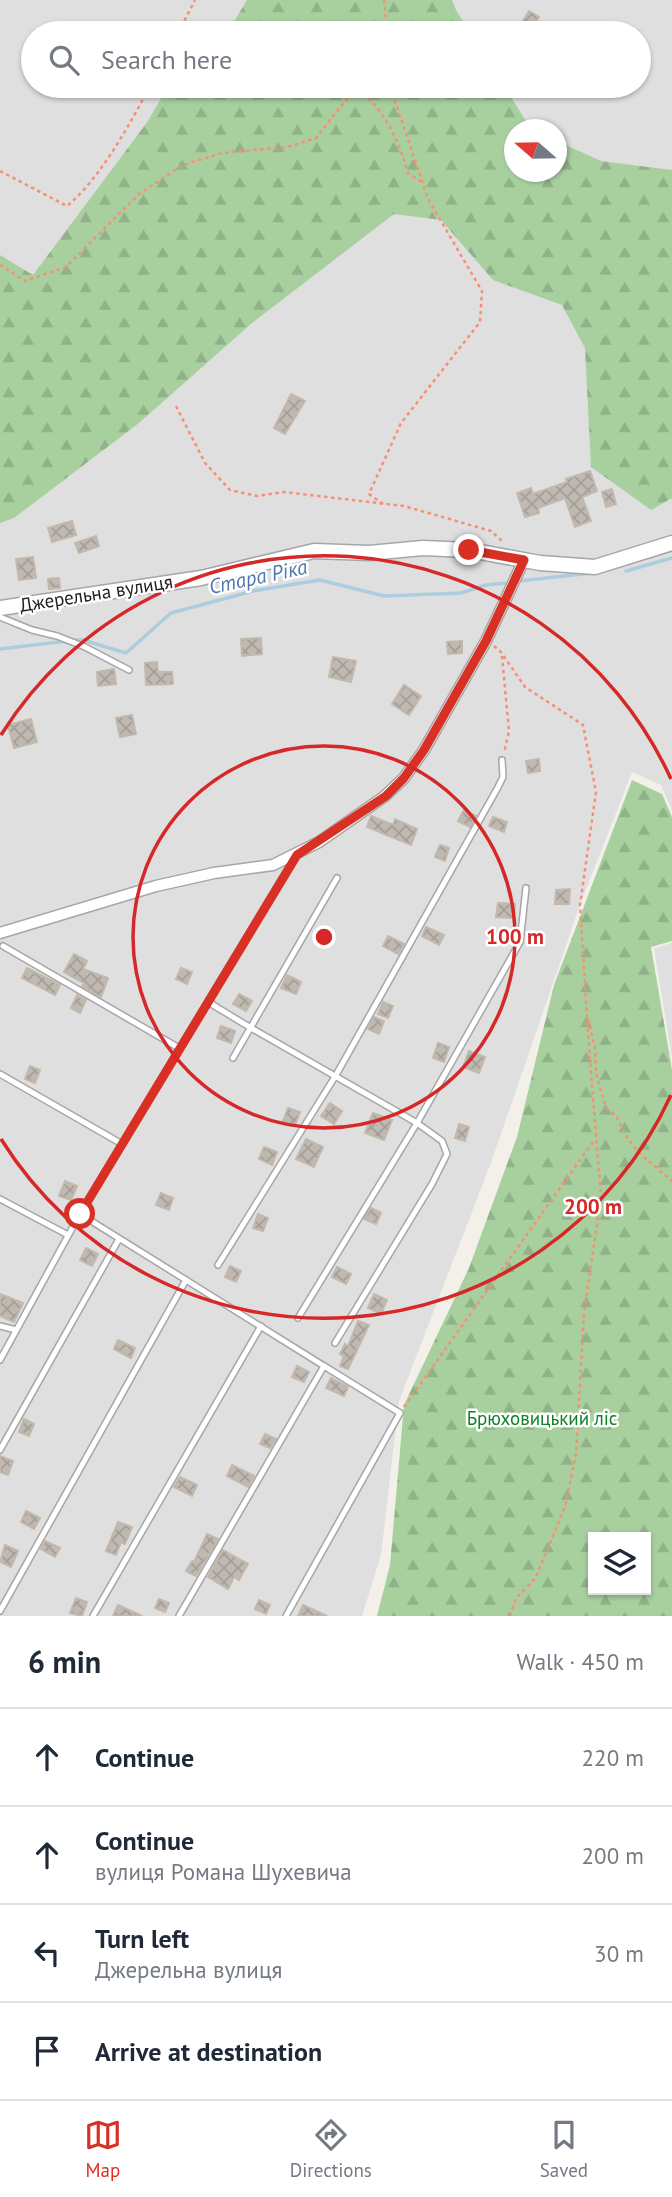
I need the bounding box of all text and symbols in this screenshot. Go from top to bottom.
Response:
search box [21,21,651,98]
icon: search [45,41,83,79]
text: Search here [101,43,232,76]
north arrow [504,119,567,182]
route end [453,534,484,565]
water label: Стара Ріка [206,553,310,600]
street label: Джерельна вулиця [18,569,174,617]
text: 100 m [486,923,544,950]
centre of rings [312,925,336,949]
text: 200 m [564,1193,622,1220]
route start [64,1198,95,1229]
park label: Брюховицький ліс [467,1406,617,1430]
map controls [588,1532,651,1595]
button: layers [588,1532,651,1595]
text: 6 min [28,1642,101,1681]
text: Walk · 450 m [517,1647,644,1676]
icon: ahead [28,1738,66,1776]
text: Continue [95,1741,194,1774]
text: 220 m [582,1743,644,1772]
text: Continue [95,1824,194,1857]
icon: ahead [28,1836,66,1874]
text: 200 m [582,1841,644,1870]
text: вулиця Романа Шухевича [95,1857,352,1886]
text: Turn left [95,1922,189,1955]
icon: left [28,1934,66,1972]
text: 30 m [594,1939,644,1968]
text: Джерельна вулиця [95,1955,282,1984]
icon: arrive [28,2032,66,2070]
text: Arrive at destination [95,2035,322,2068]
tab: Map [84,2116,122,2182]
tab: Directions [290,2116,372,2182]
tab: Saved [540,2116,588,2182]

